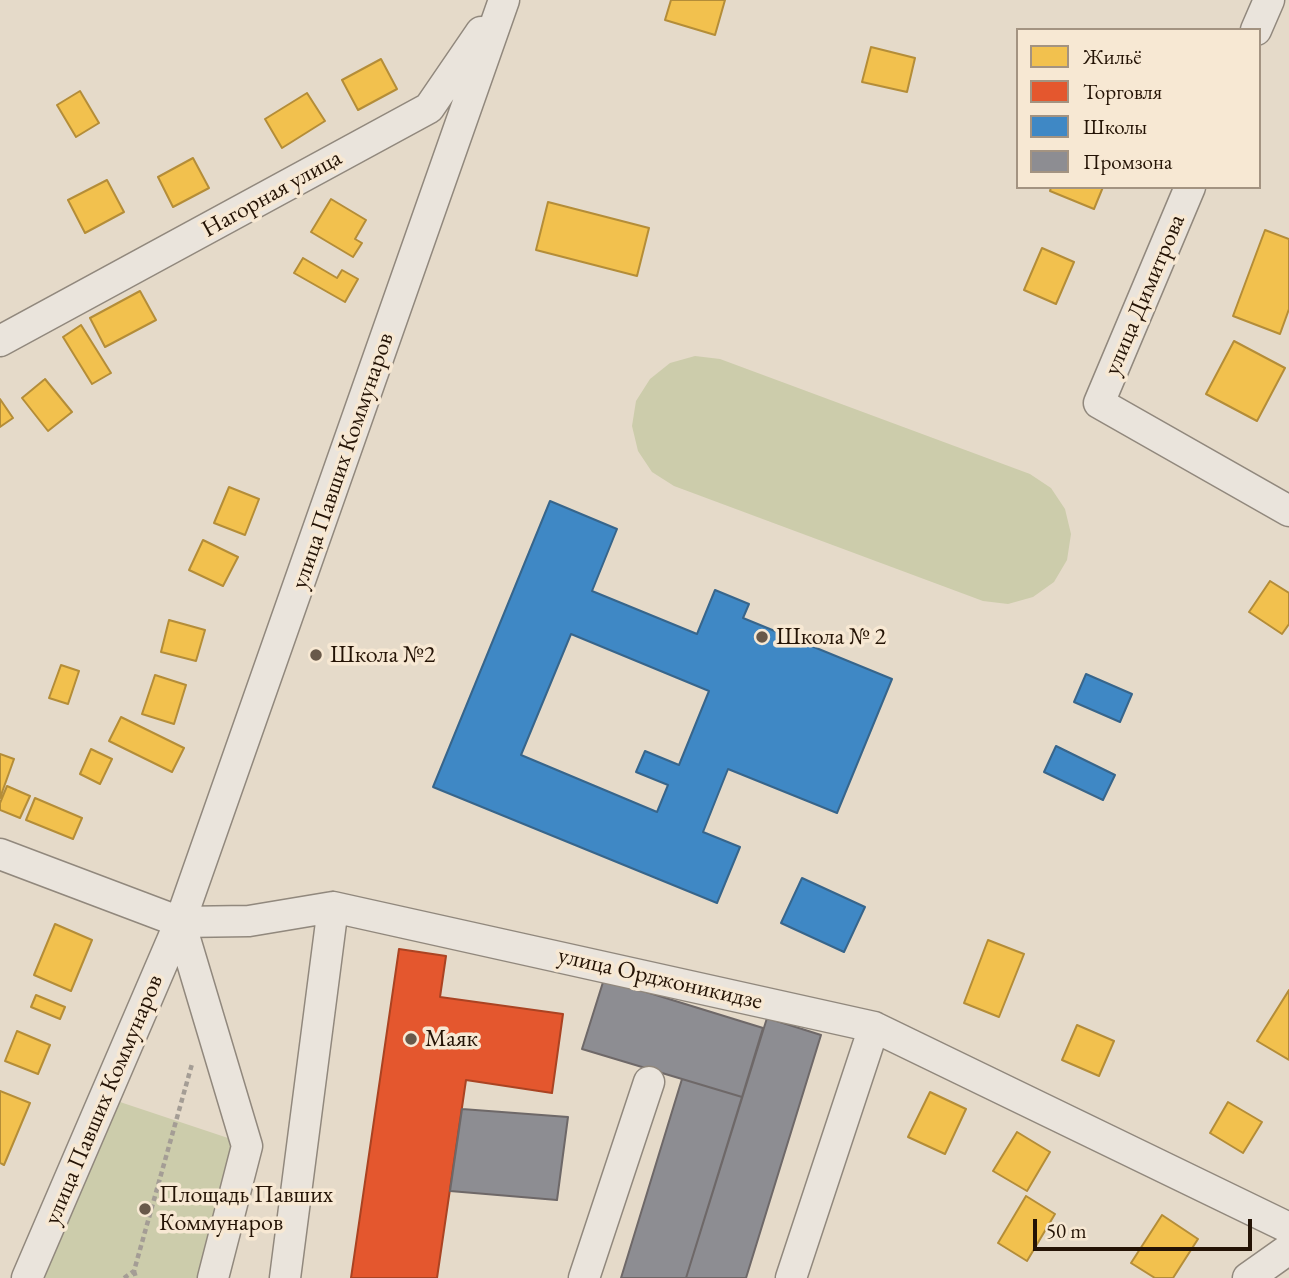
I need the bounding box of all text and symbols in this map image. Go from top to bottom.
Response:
legend [1016,28,1261,189]
text: Жильё [1083,43,1142,70]
text: Торговля [1083,78,1162,105]
text: Школы [1083,113,1147,140]
street label: Нагорная улица [197,144,347,244]
text: Промзона [1083,148,1172,175]
street label: улица Димитрова [1098,210,1192,380]
street label: улица Павших Коммунаров [286,329,400,593]
place label: Школа № 2 [776,623,886,651]
marker: Школа № 2 [754,629,770,645]
place label: Школа №2 [330,641,435,669]
marker: Школа №2 [308,647,324,663]
street label: улица Орджоникидзе [555,941,765,1017]
street label: улица Павших Коммунаров [38,971,170,1229]
place label: Маяк [425,1025,478,1053]
marker: Маяк [403,1031,419,1047]
place label: Площадь Павших Коммунаров [159,1181,333,1237]
marker: Площадь Павших Коммунаров [137,1201,153,1217]
scale bar [1037,1204,1256,1248]
text: 50 m [1046,1217,1087,1244]

